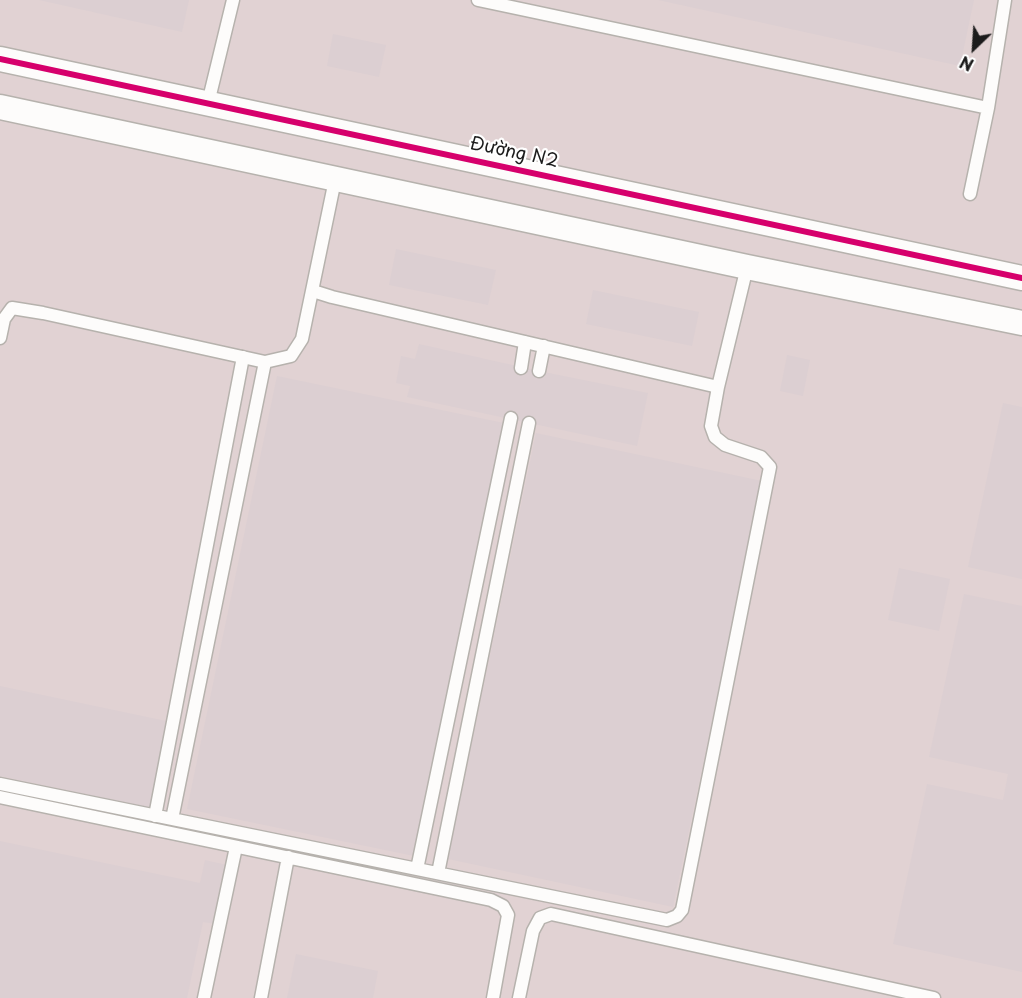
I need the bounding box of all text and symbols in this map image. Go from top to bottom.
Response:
north arrow [944,18,1004,78]
text: N [956,51,977,78]
street label: Đường N2 [468,133,560,173]

